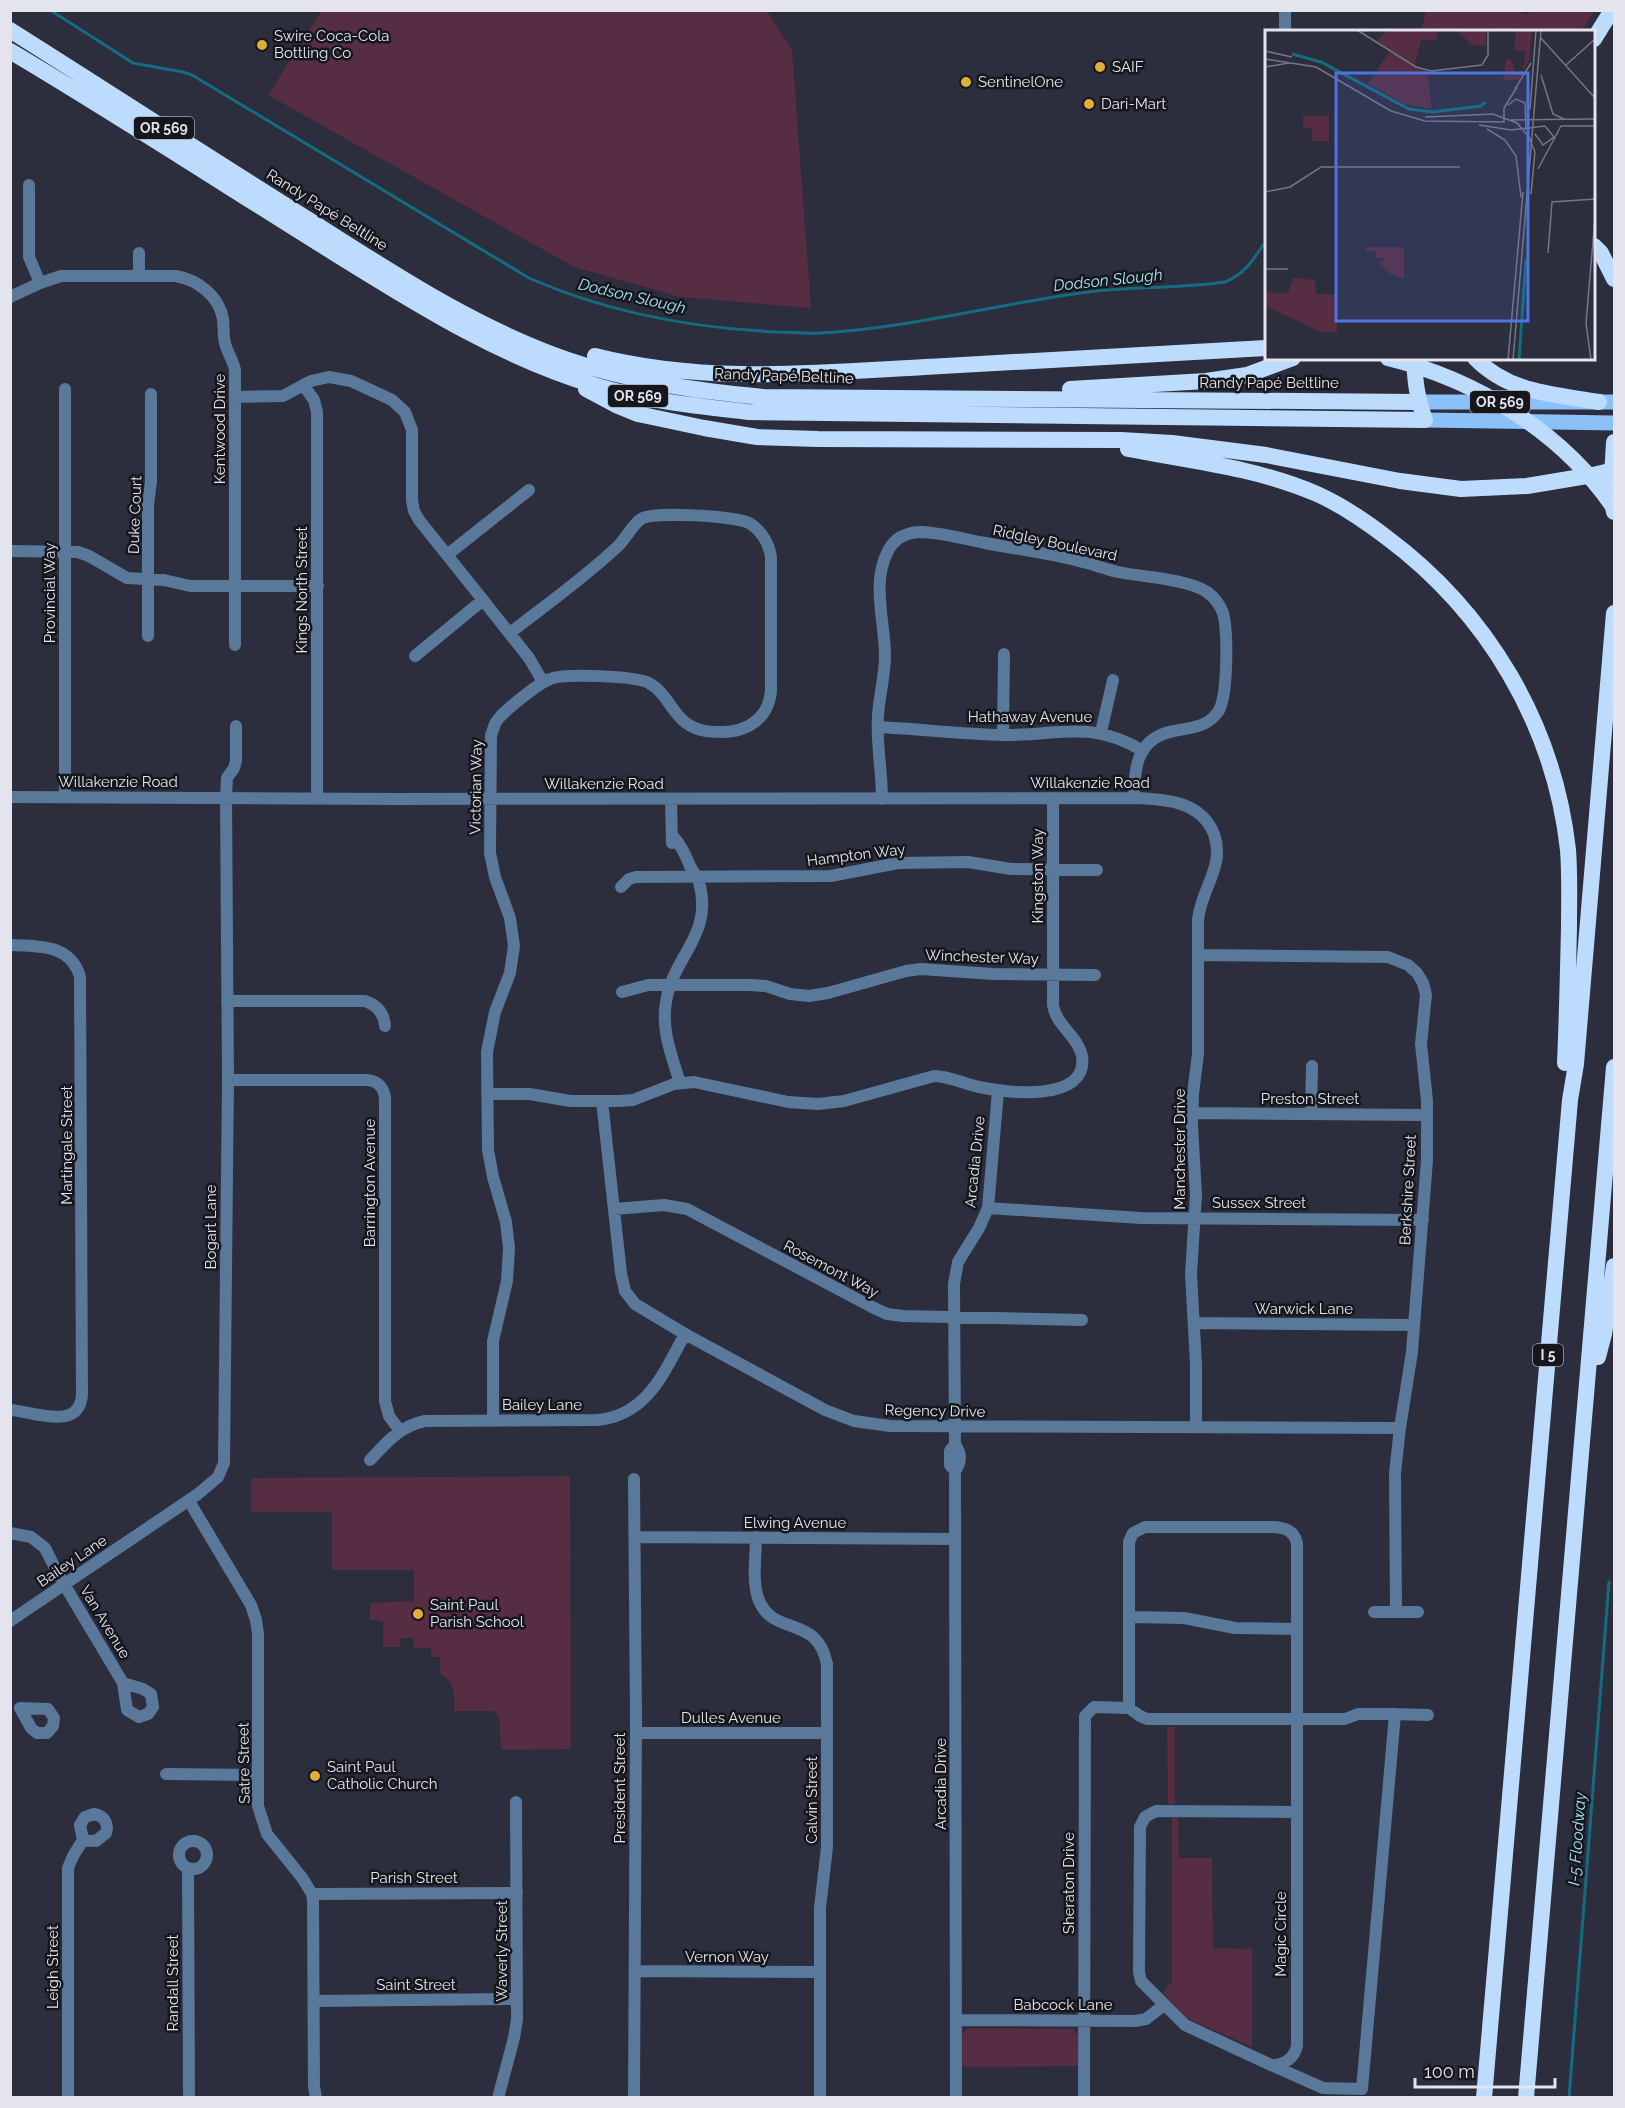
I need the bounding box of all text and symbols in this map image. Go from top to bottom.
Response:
place label: Swire Coca-Cola Bottling Co [274,27,389,62]
inset map [1265,30,1595,360]
marker: Swire Coca-Cola Bottling Co [255,38,269,52]
place label: SAIF [1112,58,1144,76]
marker: SAIF [1093,60,1107,74]
place label: SentinelOne [978,73,1063,91]
marker: SentinelOne [959,75,973,89]
place label: Dari-Mart [1101,95,1166,113]
marker: Dari-Mart [1082,97,1096,111]
road number: OR 569 [134,117,194,139]
street label: Randy Papé Beltline [263,165,391,255]
water label: Dodson Slough [1053,265,1164,295]
water label: Dodson Slough [576,274,688,318]
street label: Randy Papé Beltline [714,365,854,387]
street label: Kentwood Drive [211,374,229,484]
street label: Randy Papé Beltline [1199,374,1339,392]
road number: OR 569 [608,385,668,407]
road number: OR 569 [1470,391,1530,413]
street label: Duke Court [125,476,145,554]
street label: Ridgley Boulevard [991,521,1119,565]
street label: Kings North Street [293,527,311,653]
street label: Provincial Way [41,543,59,643]
street label: Hathaway Avenue [968,708,1092,726]
street label: Victorian Way [466,739,486,835]
street label: Willakenzie Road [58,773,178,791]
street label: Willakenzie Road [1030,774,1150,792]
street label: Willakenzie Road [544,775,664,793]
street label: Kingston Way [1029,828,1047,924]
street label: Hampton Way [806,840,906,870]
street label: Winchester Way [925,946,1039,968]
street label: Martingale Street [58,1085,76,1205]
street label: Manchester Drive [1171,1088,1189,1210]
street label: Preston Street [1261,1090,1359,1108]
street label: Arcadia Drive [961,1115,989,1209]
street label: Barrington Avenue [361,1119,379,1247]
street label: Berkshire Street [1396,1134,1420,1246]
street label: Bogart Lane [202,1184,220,1269]
street label: Sussex Street [1212,1194,1306,1212]
street label: Rosemont Way [780,1236,882,1302]
street label: Warwick Lane [1255,1300,1353,1318]
road number: I 5 [1533,1344,1563,1366]
street label: Bailey Lane [502,1396,582,1414]
street label: Regency Drive [885,1401,986,1421]
street label: Elwing Avenue [744,1514,846,1532]
street label: Bailey Lane [34,1531,110,1591]
street label: Van Avenue [76,1582,134,1662]
place label: Saint Paul Parish School [430,1596,525,1631]
marker: Saint Paul Parish School [411,1607,425,1621]
street label: Dulles Avenue [681,1709,781,1727]
street label: Satre Street [234,1722,254,1804]
street label: President Street [611,1733,629,1843]
street label: Arcadia Drive [932,1738,950,1830]
street label: Calvin Street [803,1756,821,1844]
place label: Saint Paul Catholic Church [327,1758,437,1793]
marker: Saint Paul Catholic Church [308,1769,322,1783]
water label: I-5 Floodway [1564,1791,1590,1886]
street label: Sheraton Drive [1060,1832,1078,1934]
street label: Parish Street [370,1869,458,1887]
street label: Magic Circle [1272,1891,1290,1977]
street label: Waverly Street [493,1900,511,2002]
street label: Leigh Street [44,1925,62,2009]
street label: Randall Street [164,1934,182,2032]
street label: Vernon Way [685,1948,769,1966]
street label: Saint Street [376,1976,456,1994]
street label: Babcock Lane [1014,1996,1113,2014]
scale bar [1415,2051,1554,2089]
text: 100 m [1424,2061,1475,2082]

